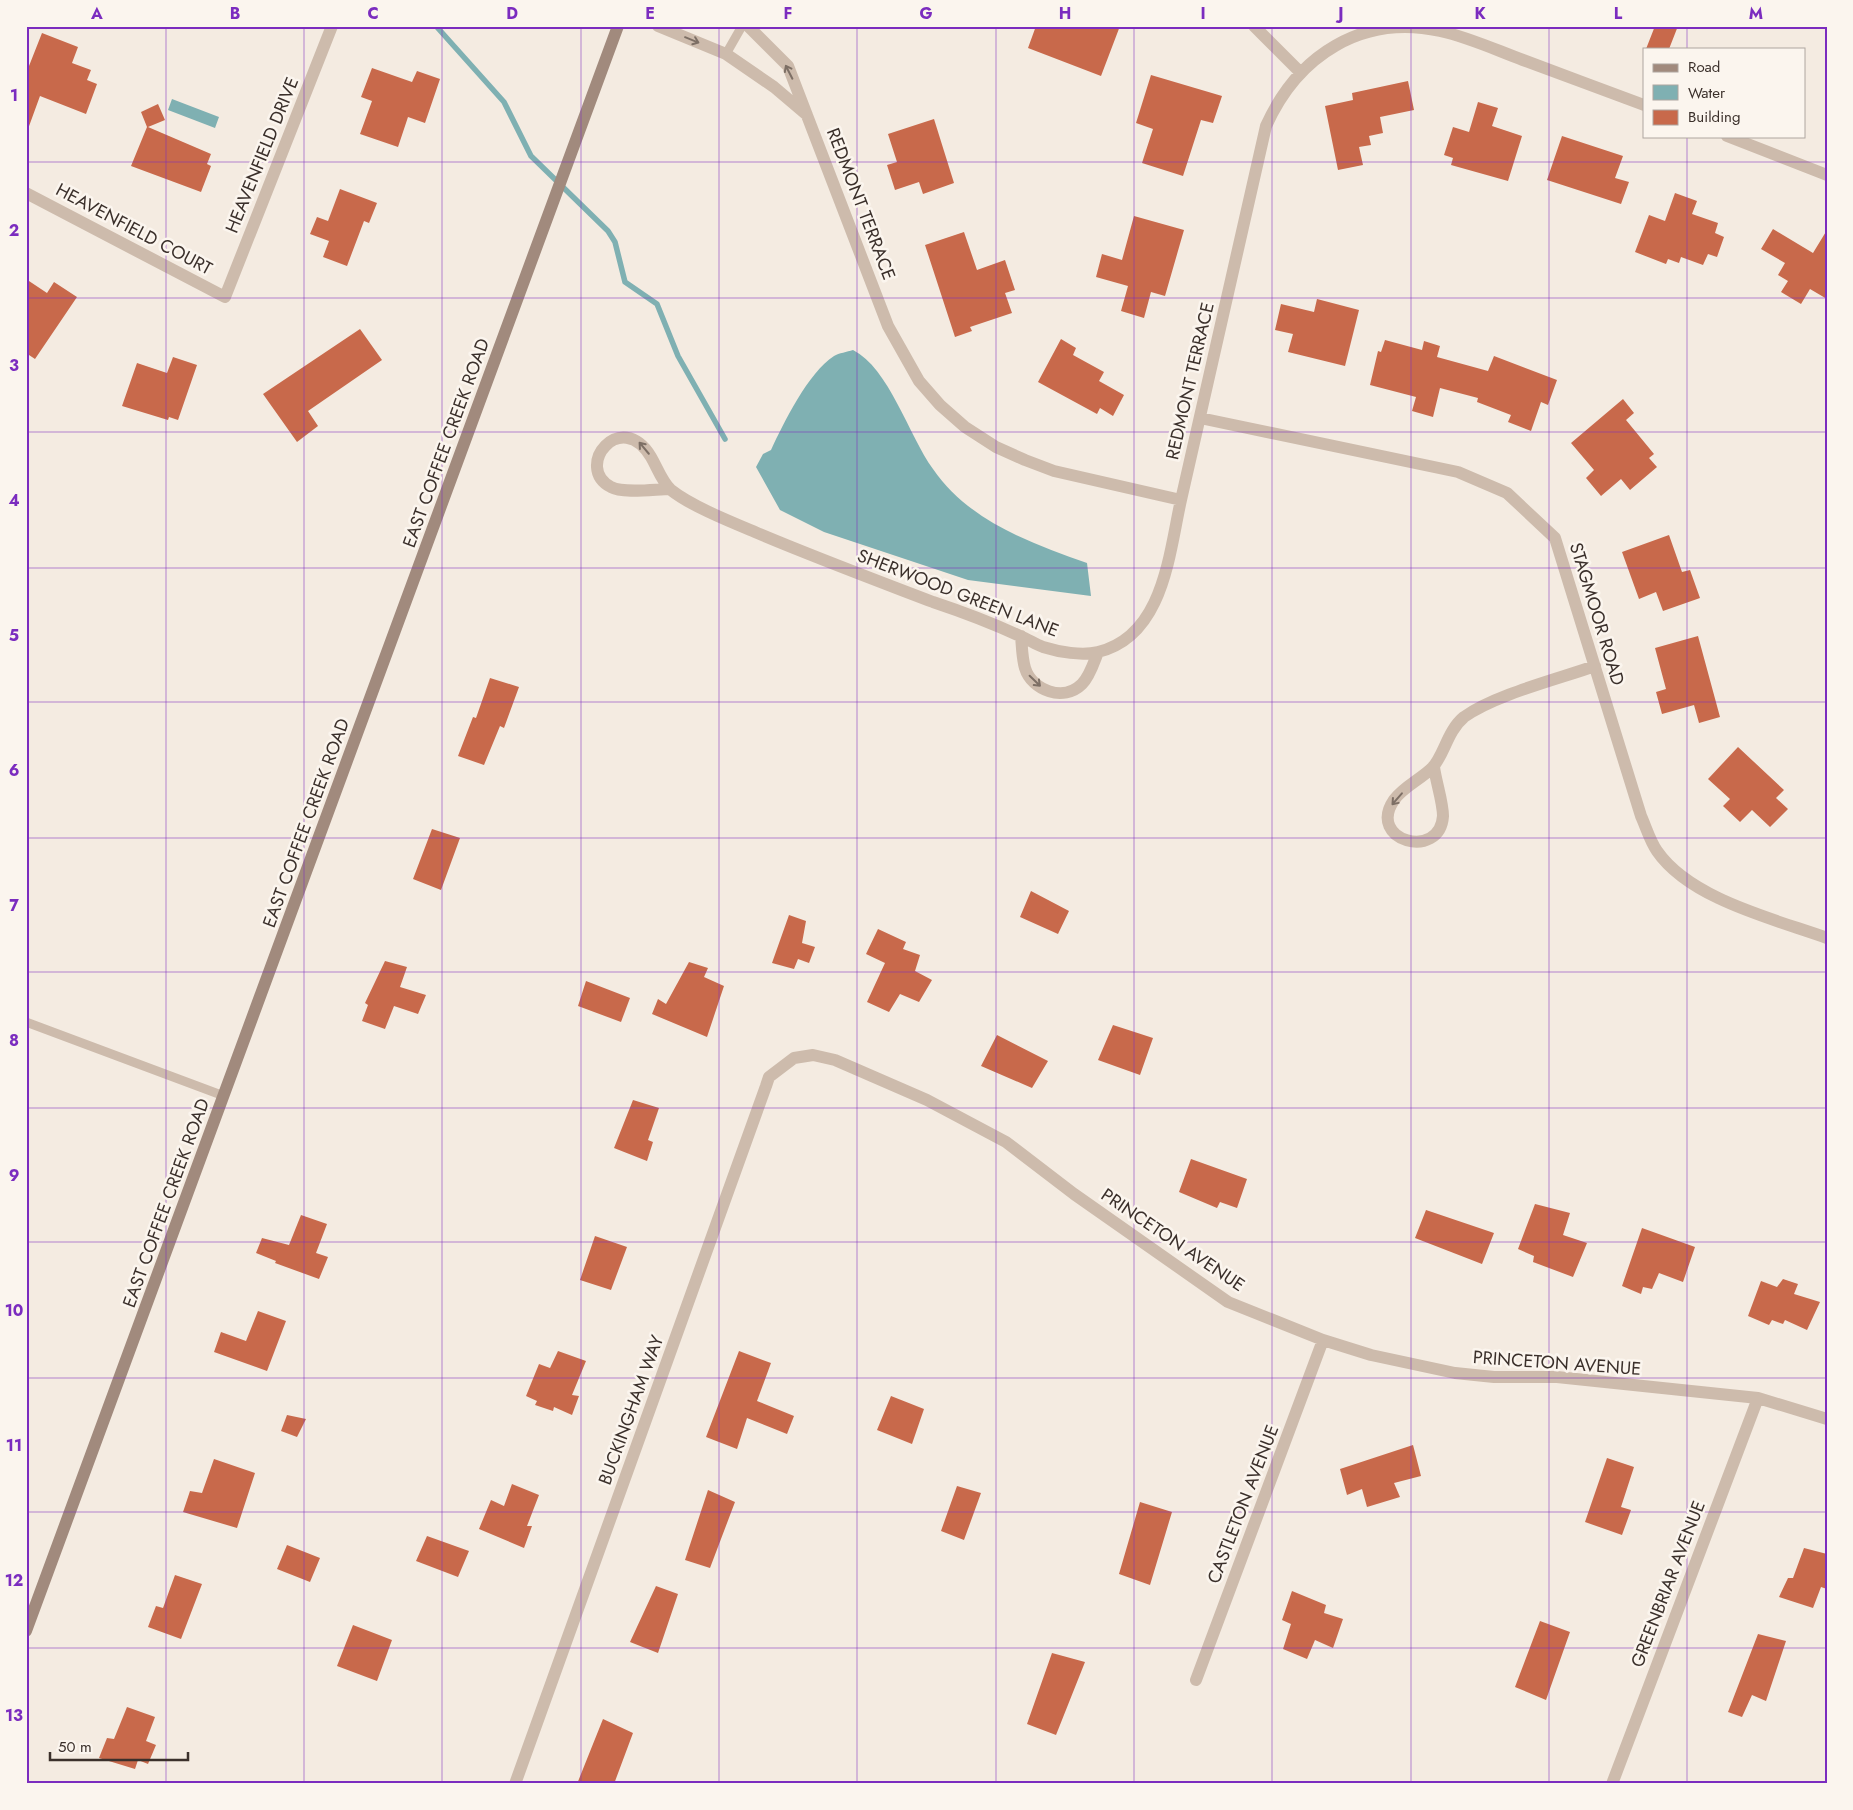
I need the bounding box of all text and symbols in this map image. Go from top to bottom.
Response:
text: A [90,2,103,25]
text: B [230,2,240,25]
text: C [367,2,379,25]
text: D [506,2,518,25]
text: E [645,2,655,25]
text: F [784,2,792,25]
text: G [919,2,933,25]
text: H [1059,2,1071,25]
text: I [1200,2,1206,25]
text: J [1335,2,1344,25]
text: K [1474,2,1486,25]
text: L [1614,2,1623,25]
text: M [1749,2,1763,25]
one-way arrow [684,36,699,45]
legend [1643,48,1806,138]
text: Road [1688,56,1720,78]
one-way arrow [784,64,794,79]
street label: HEAVENFIELD DRIVE [219,73,305,237]
text: Water [1688,82,1726,104]
text: 1 [10,84,18,107]
text: Building [1688,106,1740,128]
street label: REDMONT TERRACE [820,124,902,284]
street label: HEAVENFIELD COURT [51,177,217,282]
text: 2 [9,219,19,242]
street label: REDMONT TERRACE [1159,300,1221,462]
street label: EAST COFFEE CREEK ROAD [396,335,496,551]
text: 3 [9,354,19,377]
one-way arrow [638,442,650,455]
text: 4 [8,489,20,512]
street label: STAGMOOR ROAD [1563,539,1631,689]
street label: SHERWOOD GREEN LANE [853,543,1063,643]
text: 5 [9,624,19,647]
one-way arrow [1028,675,1041,687]
street label: EAST COFFEE CREEK ROAD [256,715,356,931]
text: 6 [9,759,19,782]
one-way arrow [1391,792,1402,805]
text: 7 [9,894,19,917]
text: 8 [9,1029,19,1052]
street label: EAST COFFEE CREEK ROAD [116,1095,216,1311]
text: 9 [9,1164,19,1187]
street label: PRINCETON AVENUE [1096,1182,1250,1298]
text: 10 [5,1299,23,1322]
street label: BUCKINGHAM WAY [592,1331,670,1488]
street label: PRINCETON AVENUE [1472,1344,1642,1382]
street label: CASTLETON AVENUE [1201,1421,1285,1587]
text: 11 [6,1434,22,1457]
street label: GREENBRIAR AVENUE [1624,1497,1712,1671]
text: 12 [5,1569,23,1592]
text: 13 [5,1704,23,1727]
scale bar [50,1730,188,1762]
text: 50 m [58,1736,92,1758]

